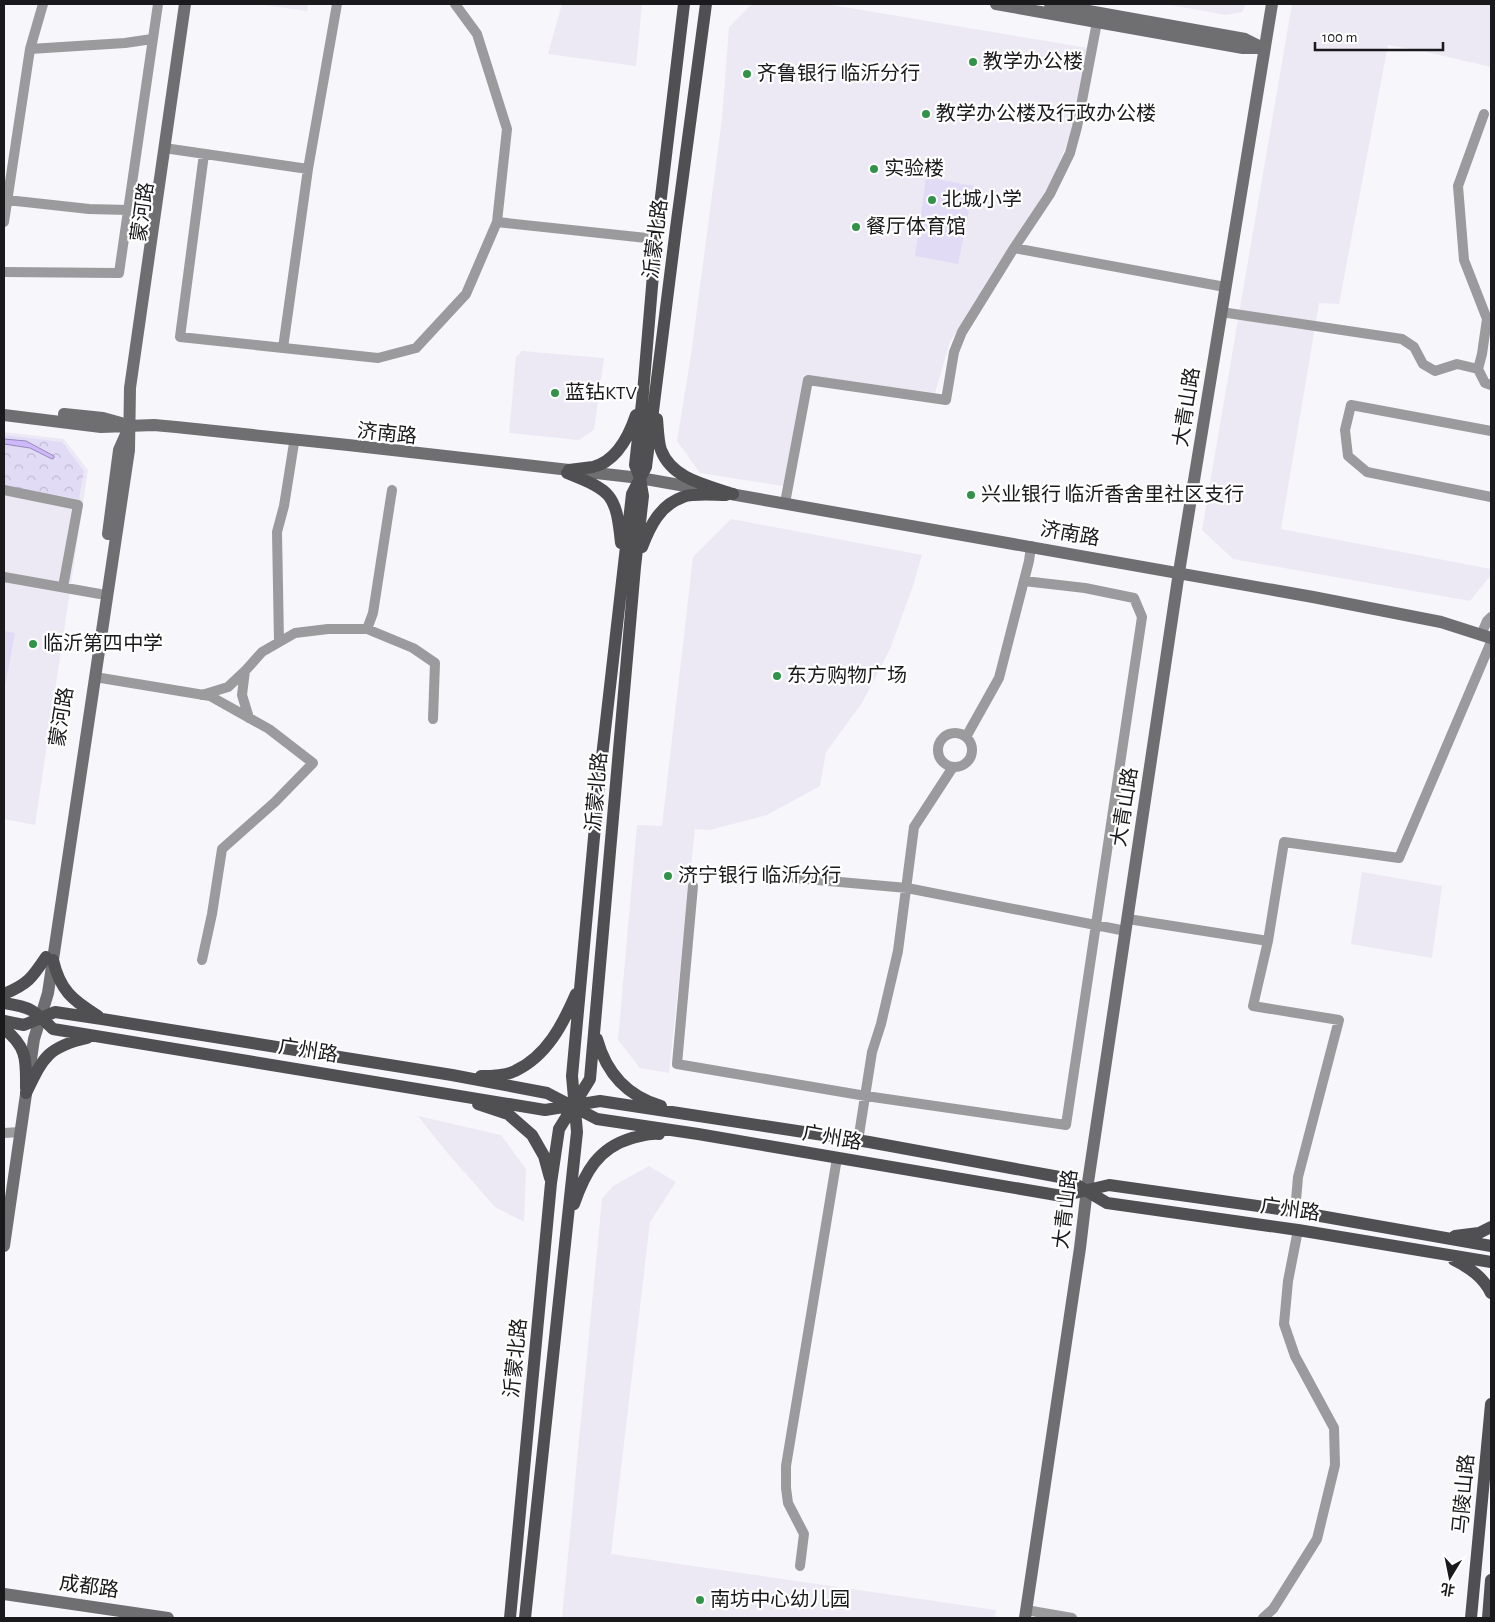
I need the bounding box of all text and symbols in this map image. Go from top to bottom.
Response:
scale bar [1315,20,1442,52]
text: 100 m [1322,30,1357,45]
place label: 教学办公楼 [983,50,1083,72]
marker: 教学办公楼 [967,56,979,68]
place label: 齐鲁银行 临沂分行 [757,62,920,84]
marker: 齐鲁银行 临沂分行 [741,68,753,80]
place label: 教学办公楼及行政办公楼 [936,102,1156,124]
marker: 教学办公楼及行政办公楼 [920,108,932,120]
place label: 实验楼 [884,158,944,179]
marker: 实验楼 [868,163,880,175]
street label: 蒙河路 [128,181,157,243]
place label: 北城小学 [942,188,1022,210]
marker: 北城小学 [926,194,938,206]
street label: 沂蒙北路 [640,198,671,280]
place label: 餐厅体育馆 [866,215,966,237]
marker: 餐厅体育馆 [850,221,862,233]
street label: 大青山路 [1170,366,1203,448]
place label: 蓝钻KTV [565,382,637,403]
marker: 蓝钻KTV [549,387,561,399]
street label: 济南路 [356,420,418,447]
place label: 兴业银行 临沂香舍里社区支行 [981,483,1244,505]
marker: 兴业银行 临沂香舍里社区支行 [965,489,977,501]
street label: 济南路 [1039,518,1101,549]
place label: 临沂第四中学 [43,632,163,654]
marker: 临沂第四中学 [27,638,39,650]
place label: 东方购物广场 [787,664,907,686]
marker: 东方购物广场 [771,670,783,682]
street label: 蒙河路 [46,686,77,748]
street label: 沂蒙北路 [583,751,610,833]
street label: 大青山路 [1108,766,1141,848]
place label: 济宁银行 临沂分行 [678,864,841,886]
marker: 济宁银行 临沂分行 [662,870,674,882]
street label: 广州路 [277,1035,339,1066]
street label: 广州路 [801,1122,863,1153]
street label: 大青山路 [1050,1168,1081,1250]
street label: 广州路 [1259,1195,1321,1224]
street label: 沂蒙北路 [501,1317,530,1399]
street label: 马陵山路 [1449,1453,1477,1535]
north arrow [1425,1552,1475,1602]
street label: 成都路 [58,1572,120,1601]
text: 北 [1440,1581,1456,1598]
place label: 南坊中心幼儿园 [710,1588,850,1610]
marker: 南坊中心幼儿园 [694,1594,706,1606]

